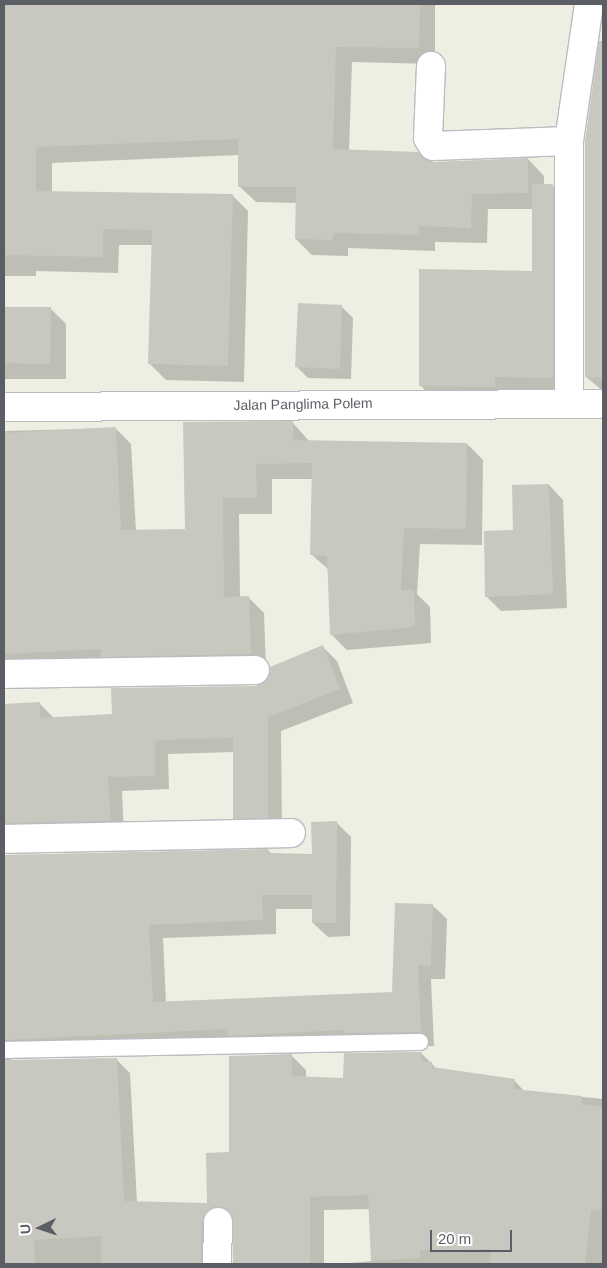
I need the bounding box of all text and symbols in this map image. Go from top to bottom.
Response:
street label: Jalan Panglima Polem [233,394,373,414]
north arrow [15,1203,65,1253]
scale bar [432,1220,514,1252]
text: U [17,1223,33,1235]
text: 20 m [438,1230,471,1247]

